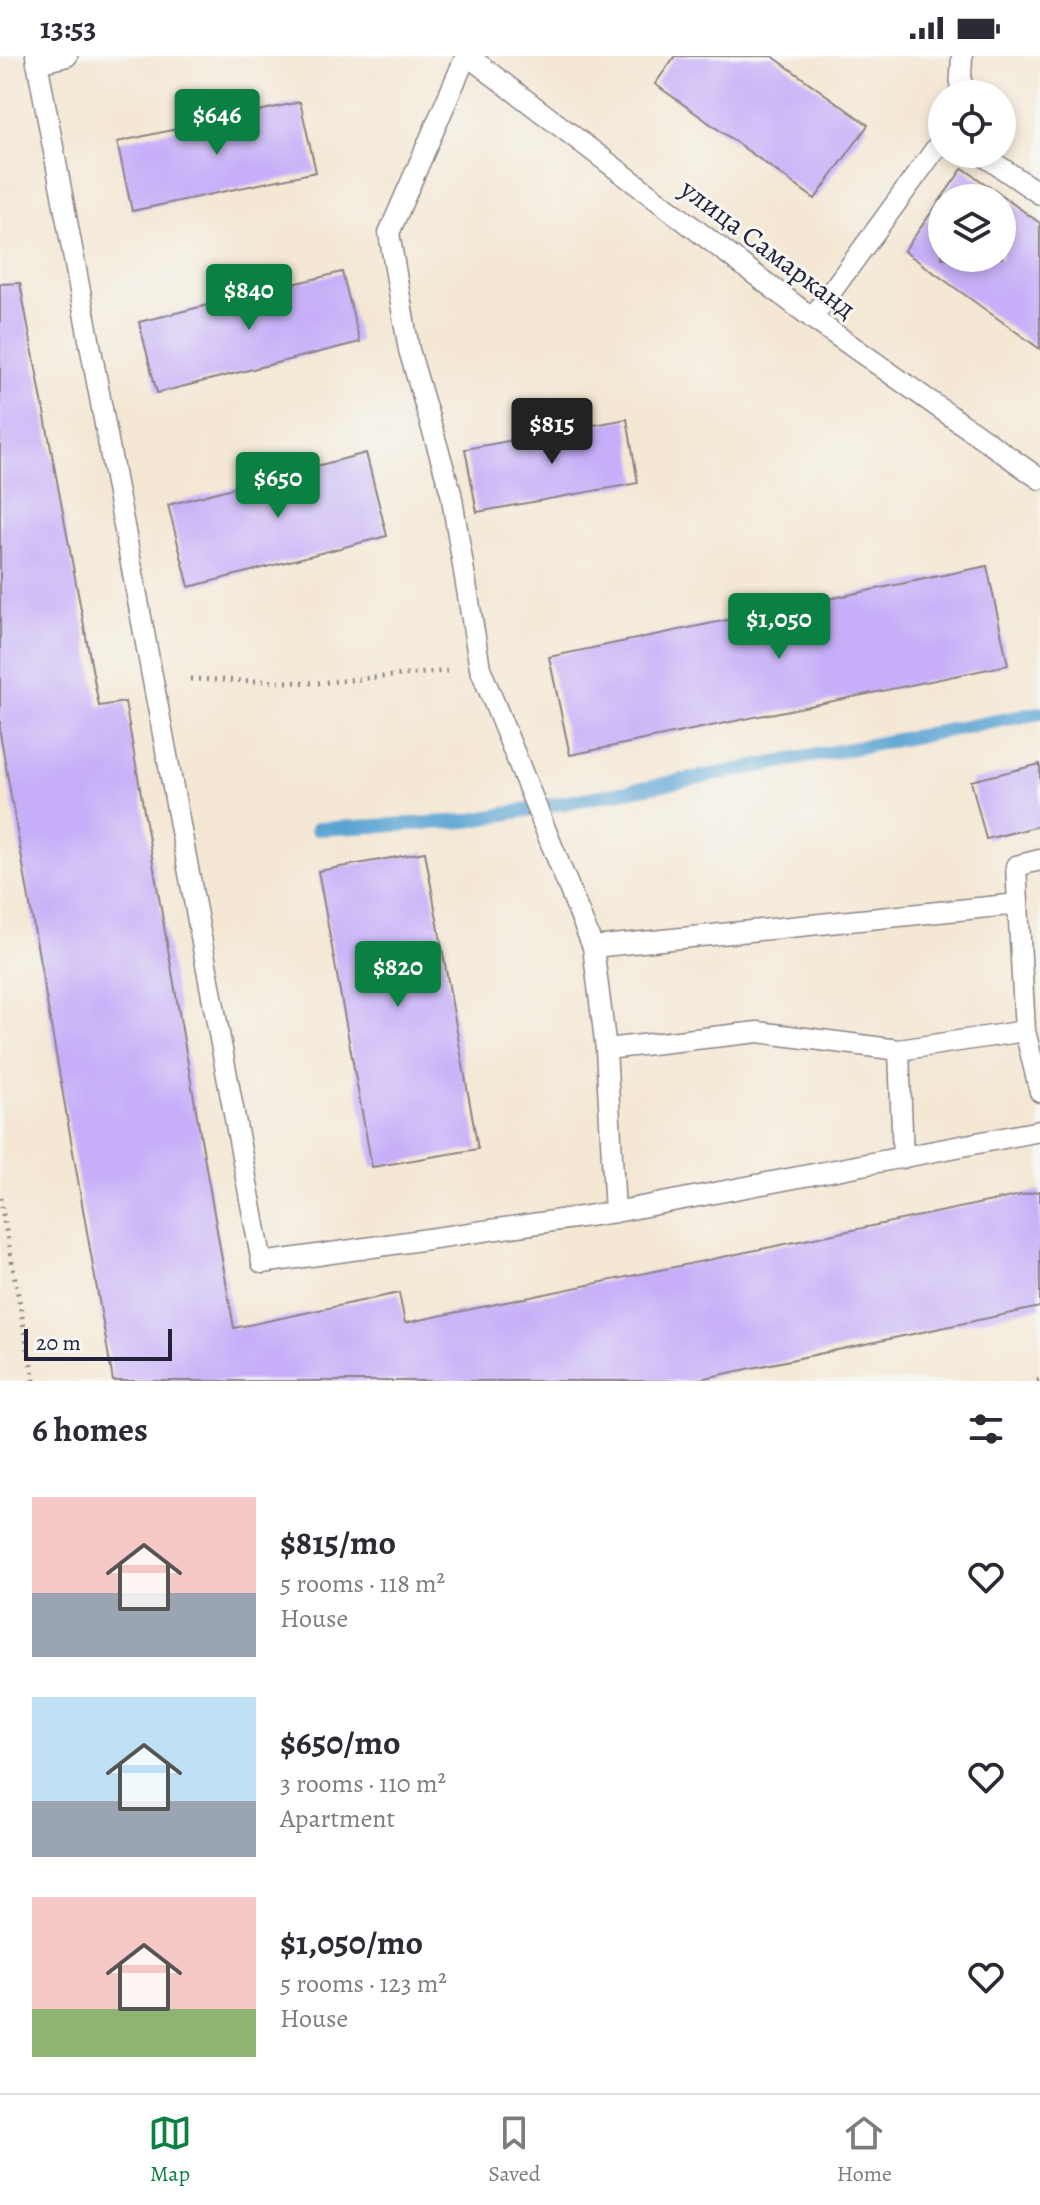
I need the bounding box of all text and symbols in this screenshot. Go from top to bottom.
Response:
text: 13:53 [40,8,97,48]
map controls [928,80,1016,272]
button: locate [928,80,1016,168]
pin: $646 [170,89,264,157]
text: $646 [193,97,241,132]
street label: улица Самарканд [672,170,864,328]
button: layers [928,184,1016,272]
pin: $840 [202,264,296,332]
text: $840 [224,272,274,307]
pin: $815 [505,398,599,466]
text: $815 [529,406,575,441]
pin: $650 [231,452,325,520]
text: $650 [254,460,302,495]
pin: $1,050 [714,593,844,661]
text: $1,050 [746,601,812,636]
pin: $820 [351,941,445,1009]
text: $820 [373,949,423,984]
scale bar [24,1325,172,1361]
text: 20 m [36,1328,81,1358]
text: 6 homes [32,1406,148,1453]
icon: filters [964,1407,1008,1451]
text: $815/mo [280,1519,396,1566]
icon: home [96,1529,192,1625]
icon: heart [964,1555,1008,1599]
text: 5 rooms · 118 m² [280,1566,445,1601]
text: House [280,1601,348,1636]
text: $650/mo [280,1719,401,1766]
icon: home [96,1729,192,1825]
icon: heart [964,1755,1008,1799]
text: 3 rooms · 110 m² [280,1766,446,1801]
text: Apartment [280,1801,395,1836]
text: $1,050/mo [280,1919,423,1966]
icon: home [96,1929,192,2025]
icon: heart [964,1955,1008,1999]
text: 5 rooms · 123 m² [280,1966,447,2001]
text: House [280,2001,348,2036]
tab: Map [148,2111,192,2189]
tab: Saved [488,2111,540,2189]
tab: Home [837,2111,892,2189]

